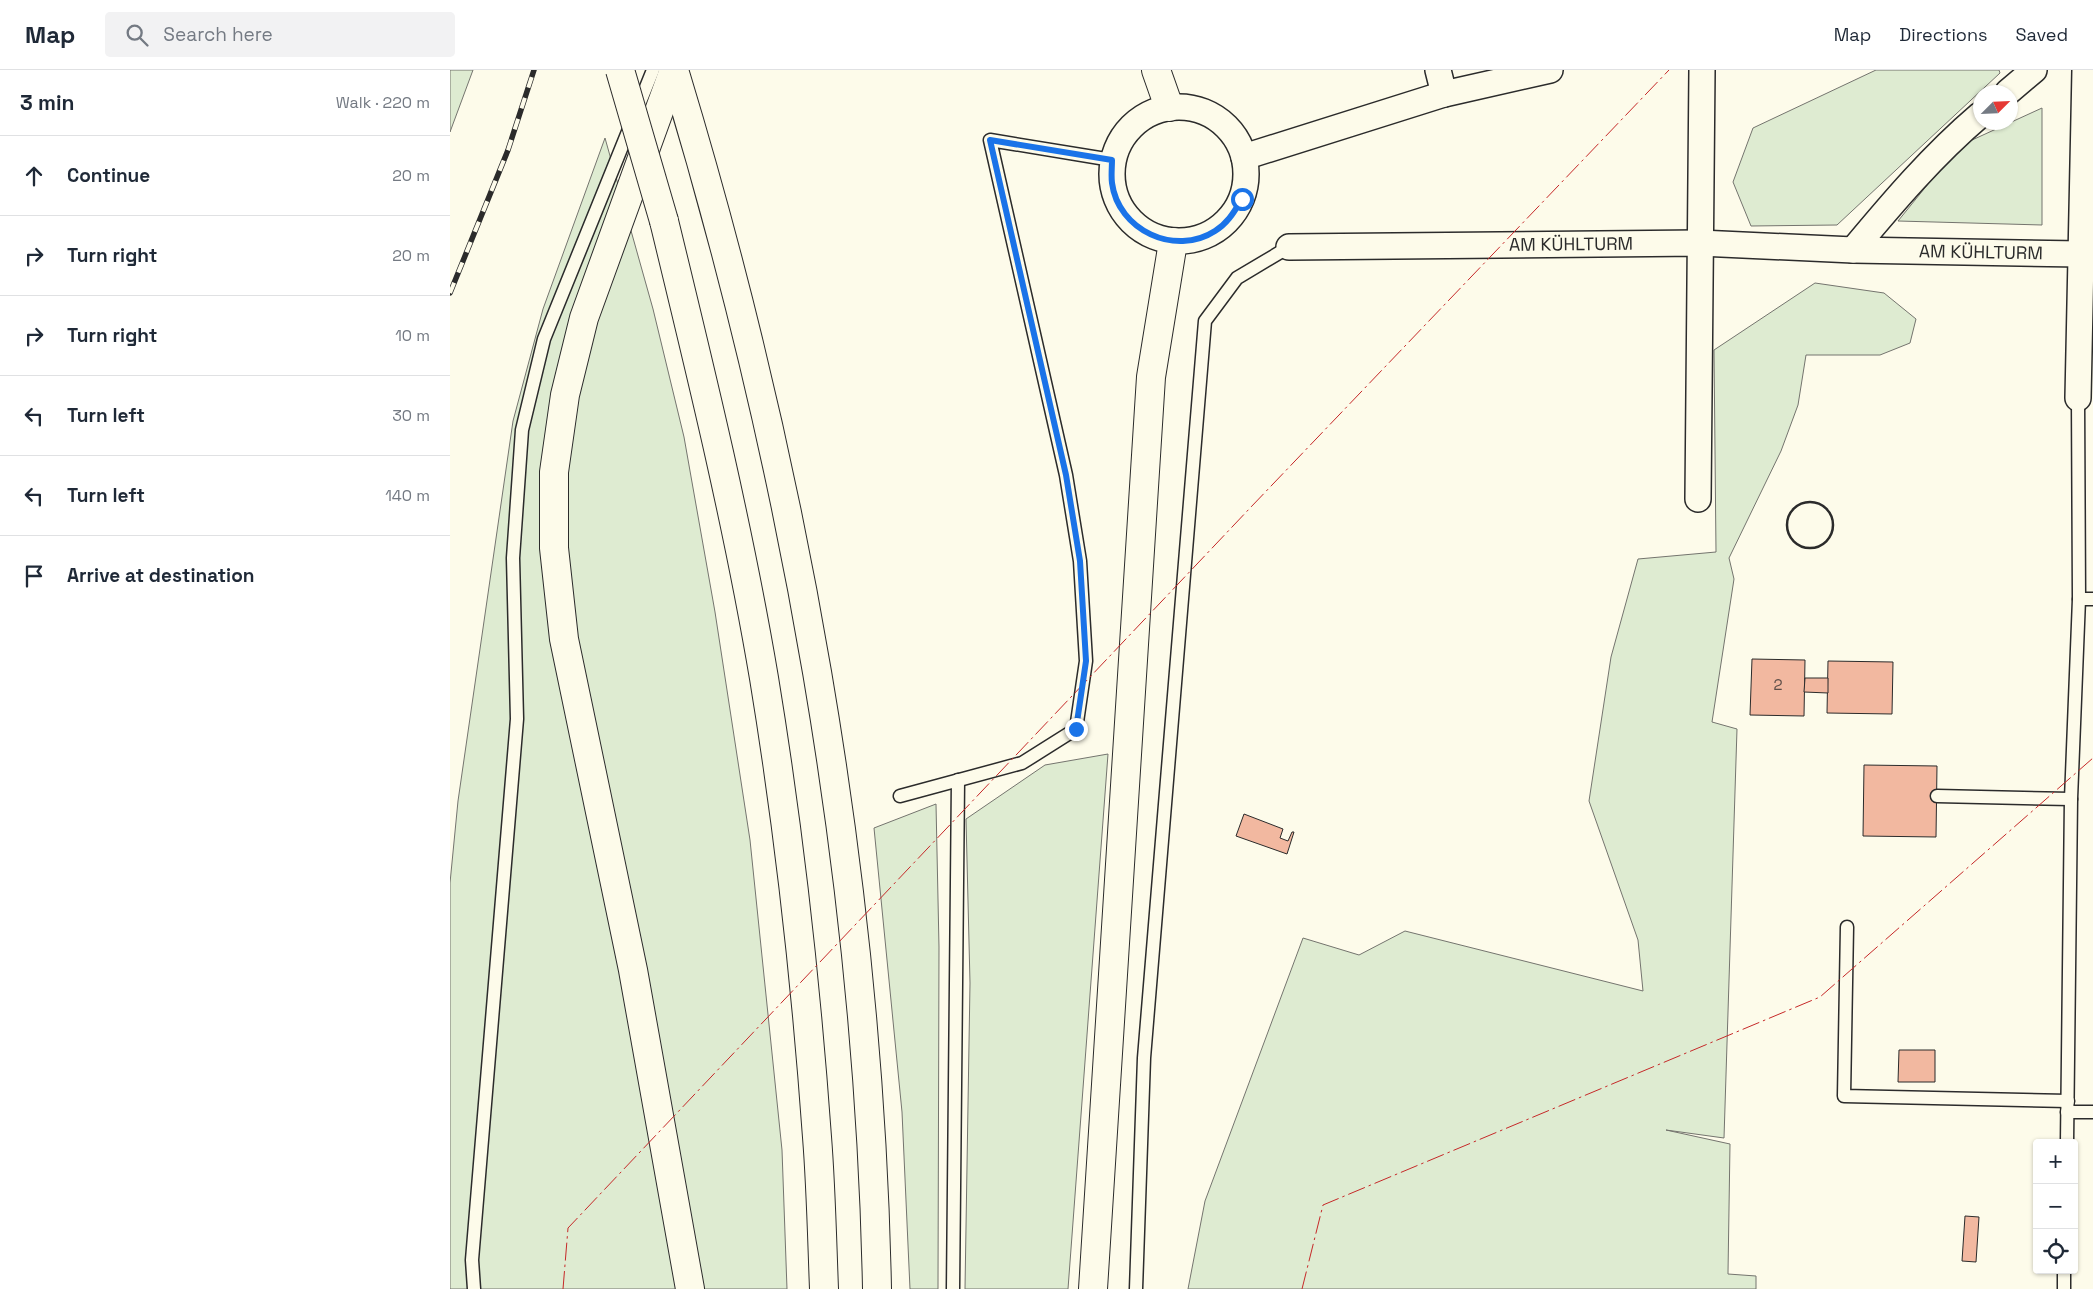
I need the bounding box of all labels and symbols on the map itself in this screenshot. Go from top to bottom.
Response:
north arrow [1973,85,2018,130]
route start [1231,188,1254,211]
street label: AM KÜHLTURM [1509,232,1633,256]
street label: AM KÜHLTURM [1919,239,2043,264]
house number: 2 [1773,675,1783,694]
route end [1065,718,1088,741]

